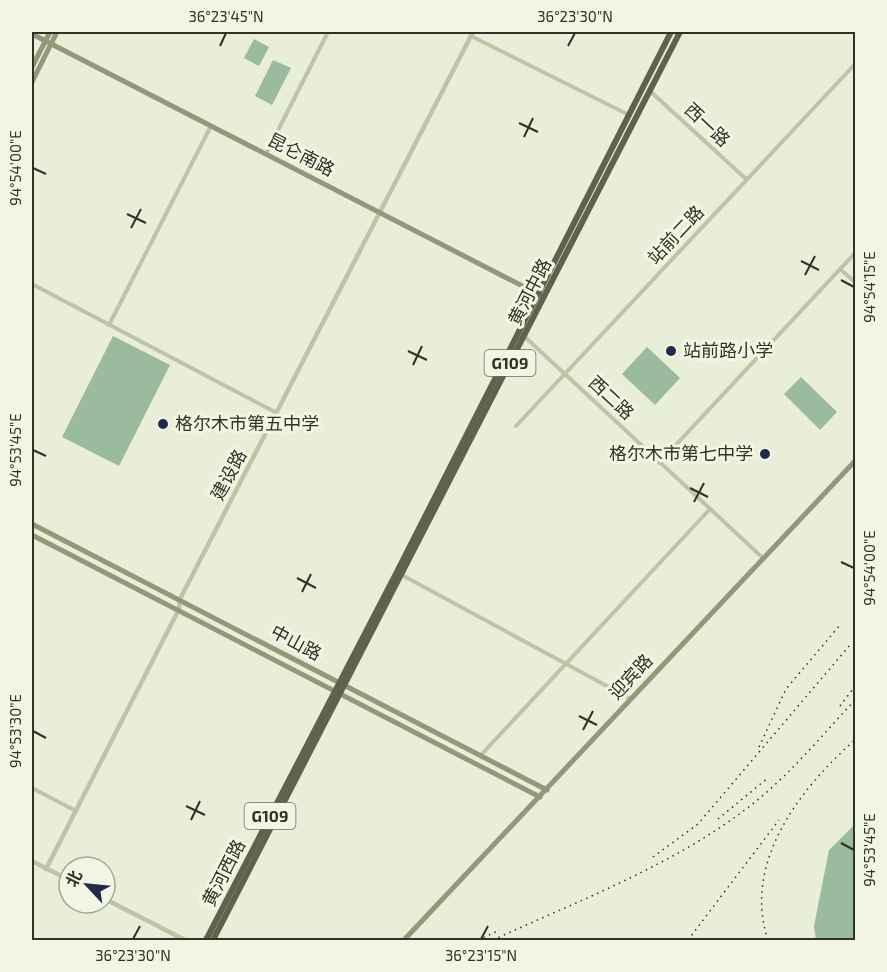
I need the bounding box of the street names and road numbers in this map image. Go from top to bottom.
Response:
street label: 西一路 [680,98,735,151]
street label: 昆仑南路 [264,128,339,180]
street label: 站前二路 [643,200,708,268]
street label: 黄河中路 [503,254,555,329]
road number: G109 [484,350,536,376]
street label: 西二路 [584,371,639,424]
street label: 建设路 [206,446,251,504]
street label: 中山路 [267,620,325,665]
street label: 迎宾路 [604,649,657,704]
road number: G109 [244,803,296,829]
street label: 黄河西路 [197,835,249,910]

